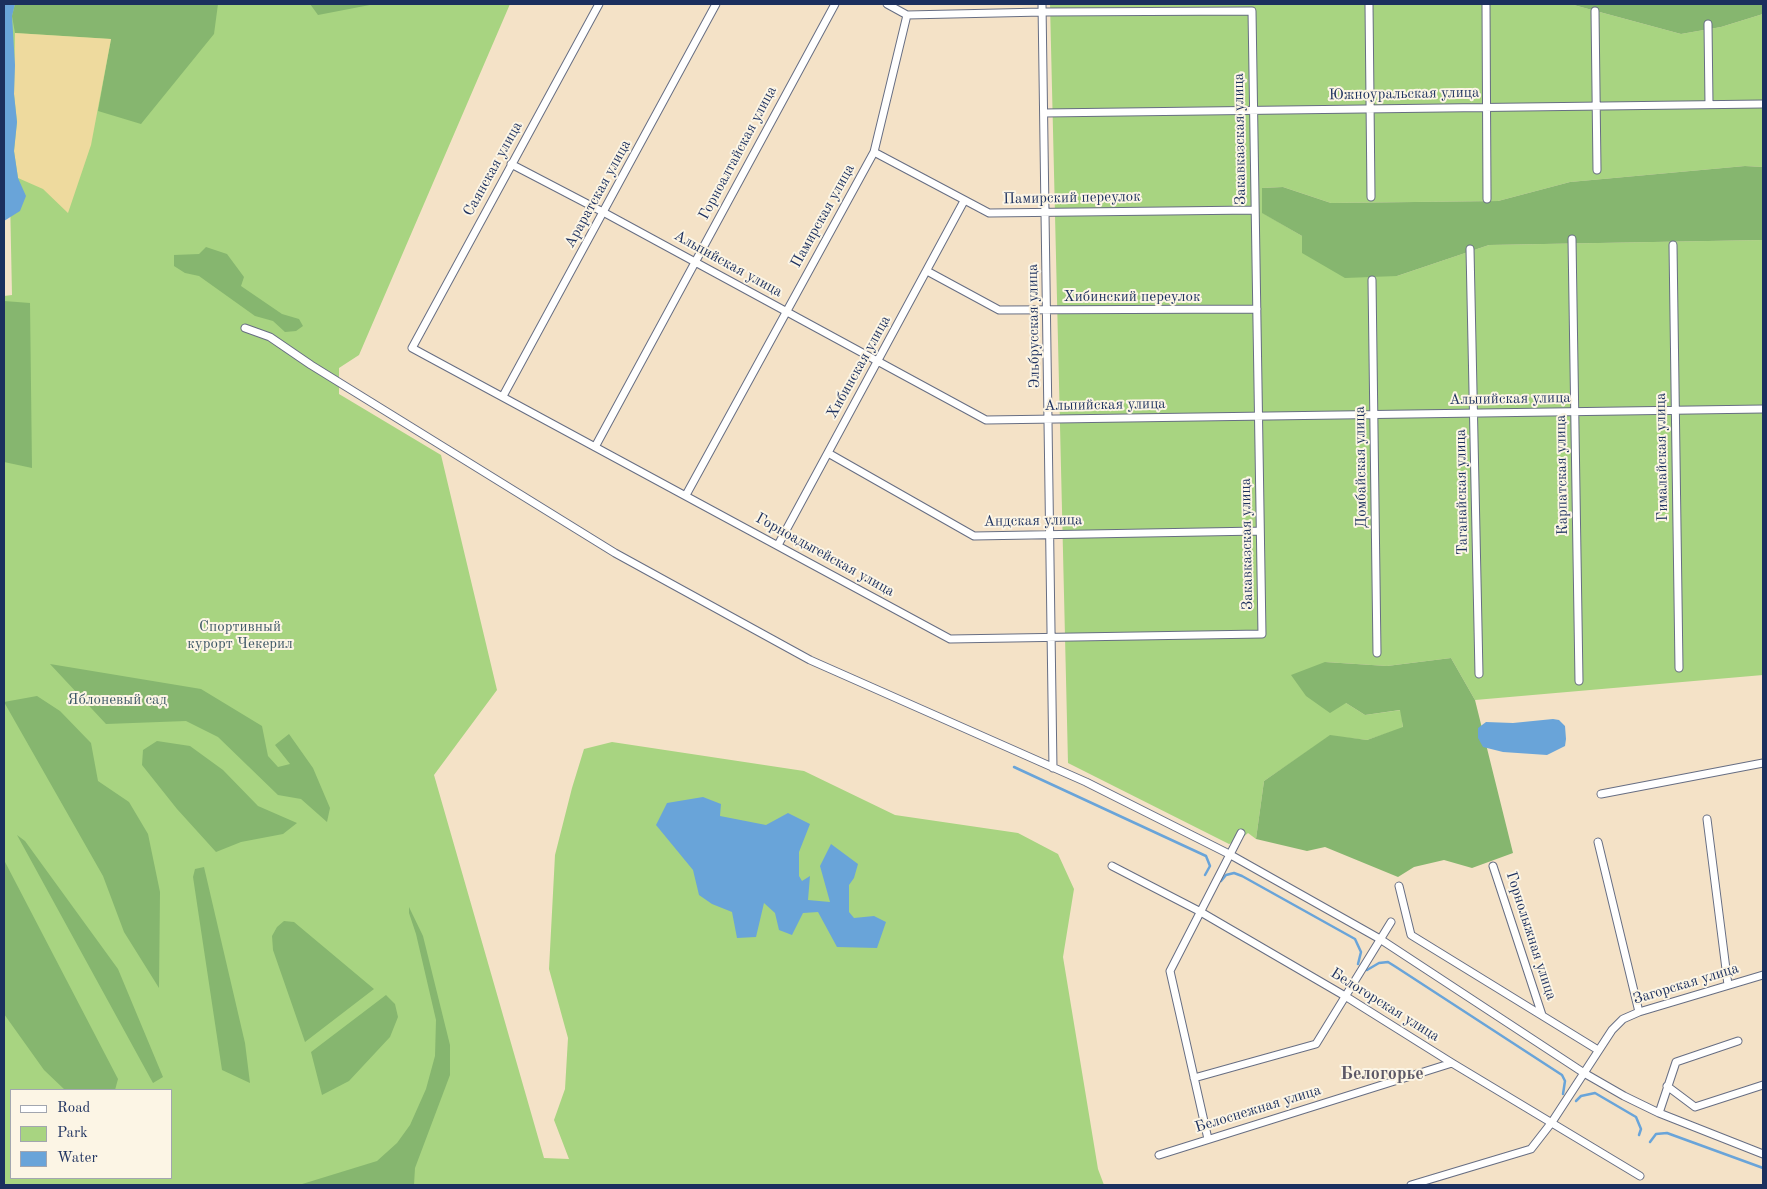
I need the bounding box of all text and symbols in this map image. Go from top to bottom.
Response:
street label: Закавказская улица [1230,73,1250,205]
street label: Горноалтайская улица [695,83,781,223]
street label: Южноуральская улица [1329,84,1479,104]
street label: Саянская улица [460,119,526,219]
street label: Араратская улица [561,137,635,251]
street label: Памирская улица [787,161,859,271]
street label: Памирский переулок [1003,188,1141,208]
street label: Альпийская улица [671,227,785,301]
street label: Эльбрусская улица [1024,264,1044,388]
street label: Хибинский переулок [1064,288,1200,306]
street label: Хибинская улица [823,312,895,422]
street label: Альпийская улица [1449,389,1571,409]
street label: Гималайская улица [1652,392,1672,522]
street label: Альпийская улица [1044,395,1166,415]
street label: Домбайская улица [1351,406,1371,528]
street label: Карпатская улица [1552,415,1572,535]
street label: Таганайская улица [1452,429,1472,555]
street label: Закавказская улица [1237,478,1257,610]
street label: Горноадыгейская улица [752,509,898,601]
street label: Андская улица [983,511,1083,531]
park label: Спортивный курорт Чекерил [187,618,293,653]
park label: Яблоневый сад [67,691,167,709]
street label: Горнолыжная улица [1502,870,1560,1002]
street label: Загорская улица [1631,959,1741,1009]
street label: Белогорская улица [1327,964,1443,1046]
district label: Белогорье [1340,1063,1424,1085]
street label: Белоснежная улица [1193,1081,1323,1137]
legend [10,1089,172,1179]
text: Road [57,1101,90,1116]
text: Park [57,1126,88,1141]
text: Water [57,1151,98,1166]

